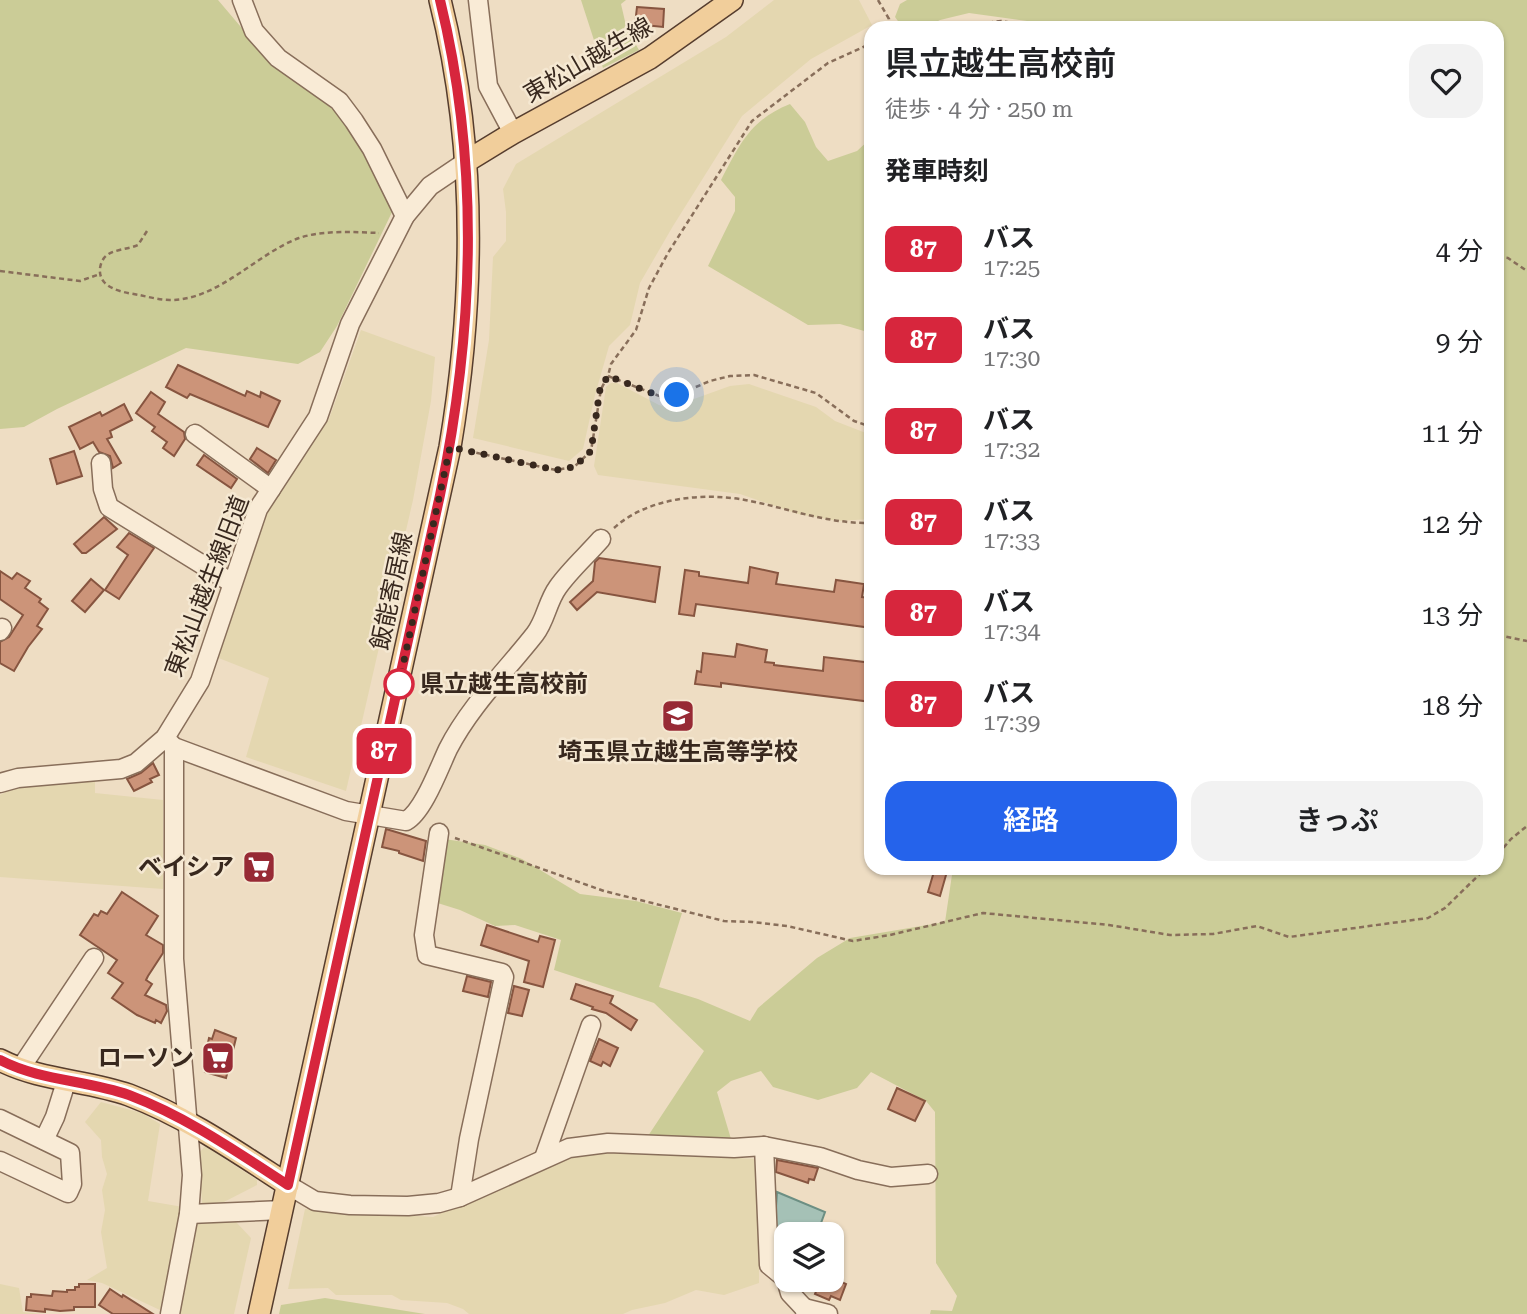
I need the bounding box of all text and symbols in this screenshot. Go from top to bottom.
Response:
street label: 東松山越生線 [519,12,657,108]
text: 県立越生高校前 [885,44,1116,83]
button: heart [1409,44,1483,118]
text: 徒歩 · 4 分 · 250 m [885,96,1073,123]
text: 発車時刻 [885,156,989,186]
text: バス [983,223,1035,253]
text: 87 [910,235,937,263]
text: 4 分 [1436,236,1483,266]
text: 17:25 [983,254,1040,281]
text: バス [983,314,1035,344]
text: 87 [910,326,937,354]
text: 9 分 [1436,327,1483,357]
text: 17:30 [983,345,1040,372]
your location [659,377,694,412]
text: バス [983,405,1035,435]
text: 87 [910,417,937,445]
text: 11 分 [1421,418,1483,448]
text: 17:32 [983,436,1040,463]
street label: 東松山越生線旧道 [160,491,254,681]
text: バス [983,496,1035,526]
text: 87 [910,508,937,536]
text: 12 分 [1421,509,1483,539]
text: 17:33 [983,527,1040,554]
street label: 飯能寄居線 [366,529,418,653]
text: バス [983,587,1035,617]
text: 87 [910,599,937,627]
text: 13 分 [1421,600,1483,630]
text: 17:34 [983,618,1040,645]
marker: 県立越生高校前 [384,669,414,699]
place label: 県立越生高校前 [420,670,588,698]
text: バス [983,678,1035,708]
text: 87 [910,690,937,718]
text: 18 分 [1421,691,1483,721]
school or university icon: 埼玉県立越生高等学校 [659,697,697,735]
text: 17:39 [983,709,1040,736]
line badge: 87 [352,728,416,774]
text: 87 [371,737,397,765]
place label: 埼玉県立越生高等学校 [558,738,798,766]
button: 経路 [885,781,1177,861]
button: きっぷ [1191,781,1483,861]
supermarket icon: ベイシア [240,848,278,886]
place label: ベイシア [138,853,234,881]
supermarket icon: ローソン [199,1039,237,1077]
place label: ローソン [98,1044,194,1072]
map controls [774,1222,844,1292]
button: layers [774,1222,844,1292]

